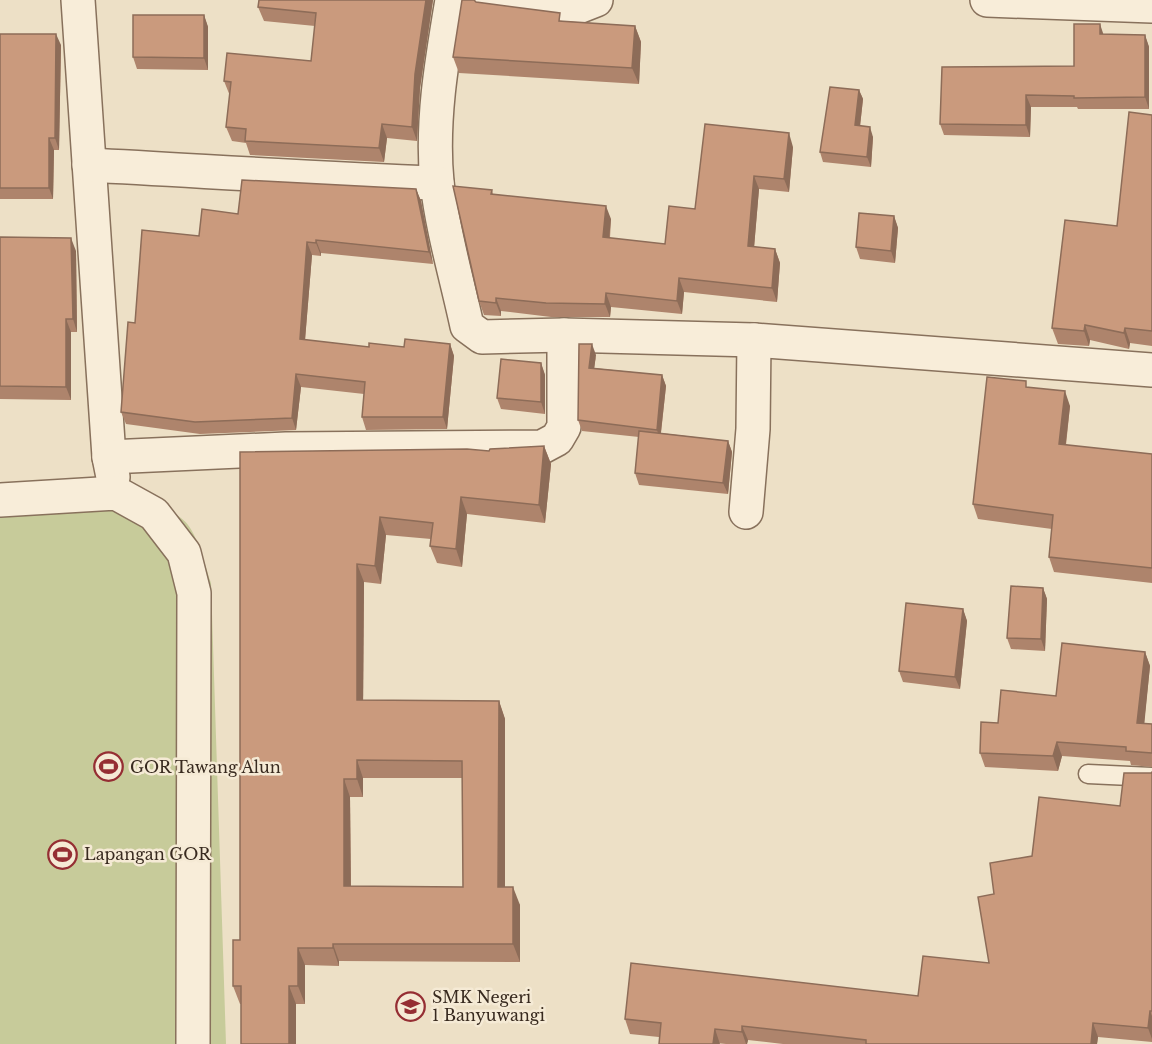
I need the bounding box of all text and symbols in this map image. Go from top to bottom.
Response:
sports icon: GOR Tawang Alun [93,751,125,783]
place label: GOR Tawang Alun [130,757,281,777]
sports icon: Lapangan GOR [47,838,79,870]
place label: Lapangan GOR [84,844,212,864]
place label: SMK Negeri 1 Banyuwangi [432,987,545,1025]
school or university icon: SMK Negeri 1 Banyuwangi [395,990,427,1022]

